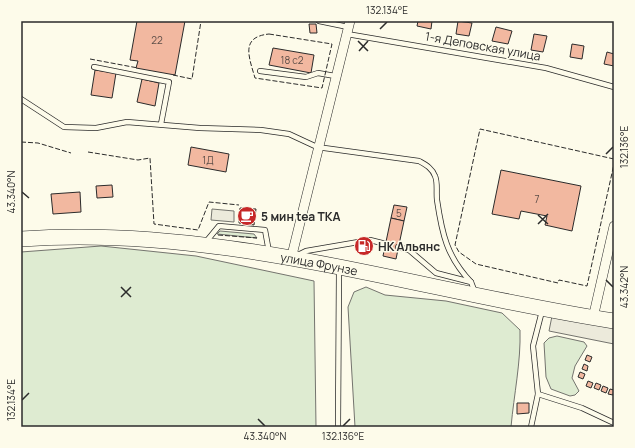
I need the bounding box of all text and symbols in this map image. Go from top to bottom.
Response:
text: 132.134°E [366,3,408,17]
street label: 1-я Деповская улица [424,27,542,65]
house number: 22 [151,33,163,47]
house number: 18 с2 [281,53,304,67]
text: 132.136°E [617,126,631,168]
house number: 1Д [202,153,214,167]
text: 43.340°N [4,170,18,213]
house number: 7 [534,192,540,206]
cafe icon: 5 мин tea TKA [236,205,258,227]
house number: 5 [396,206,402,220]
place label: 5 мин tea TKA [261,208,341,225]
fuel station icon: НК Альянс [353,235,375,257]
place label: НК Альянс [378,238,440,255]
street label: улица Фрунзе [279,248,359,279]
text: 43.342°N [617,266,631,308]
text: 132.134°E [4,379,18,421]
text: 43.340°N [244,429,287,443]
text: 132.136°E [322,429,364,443]

